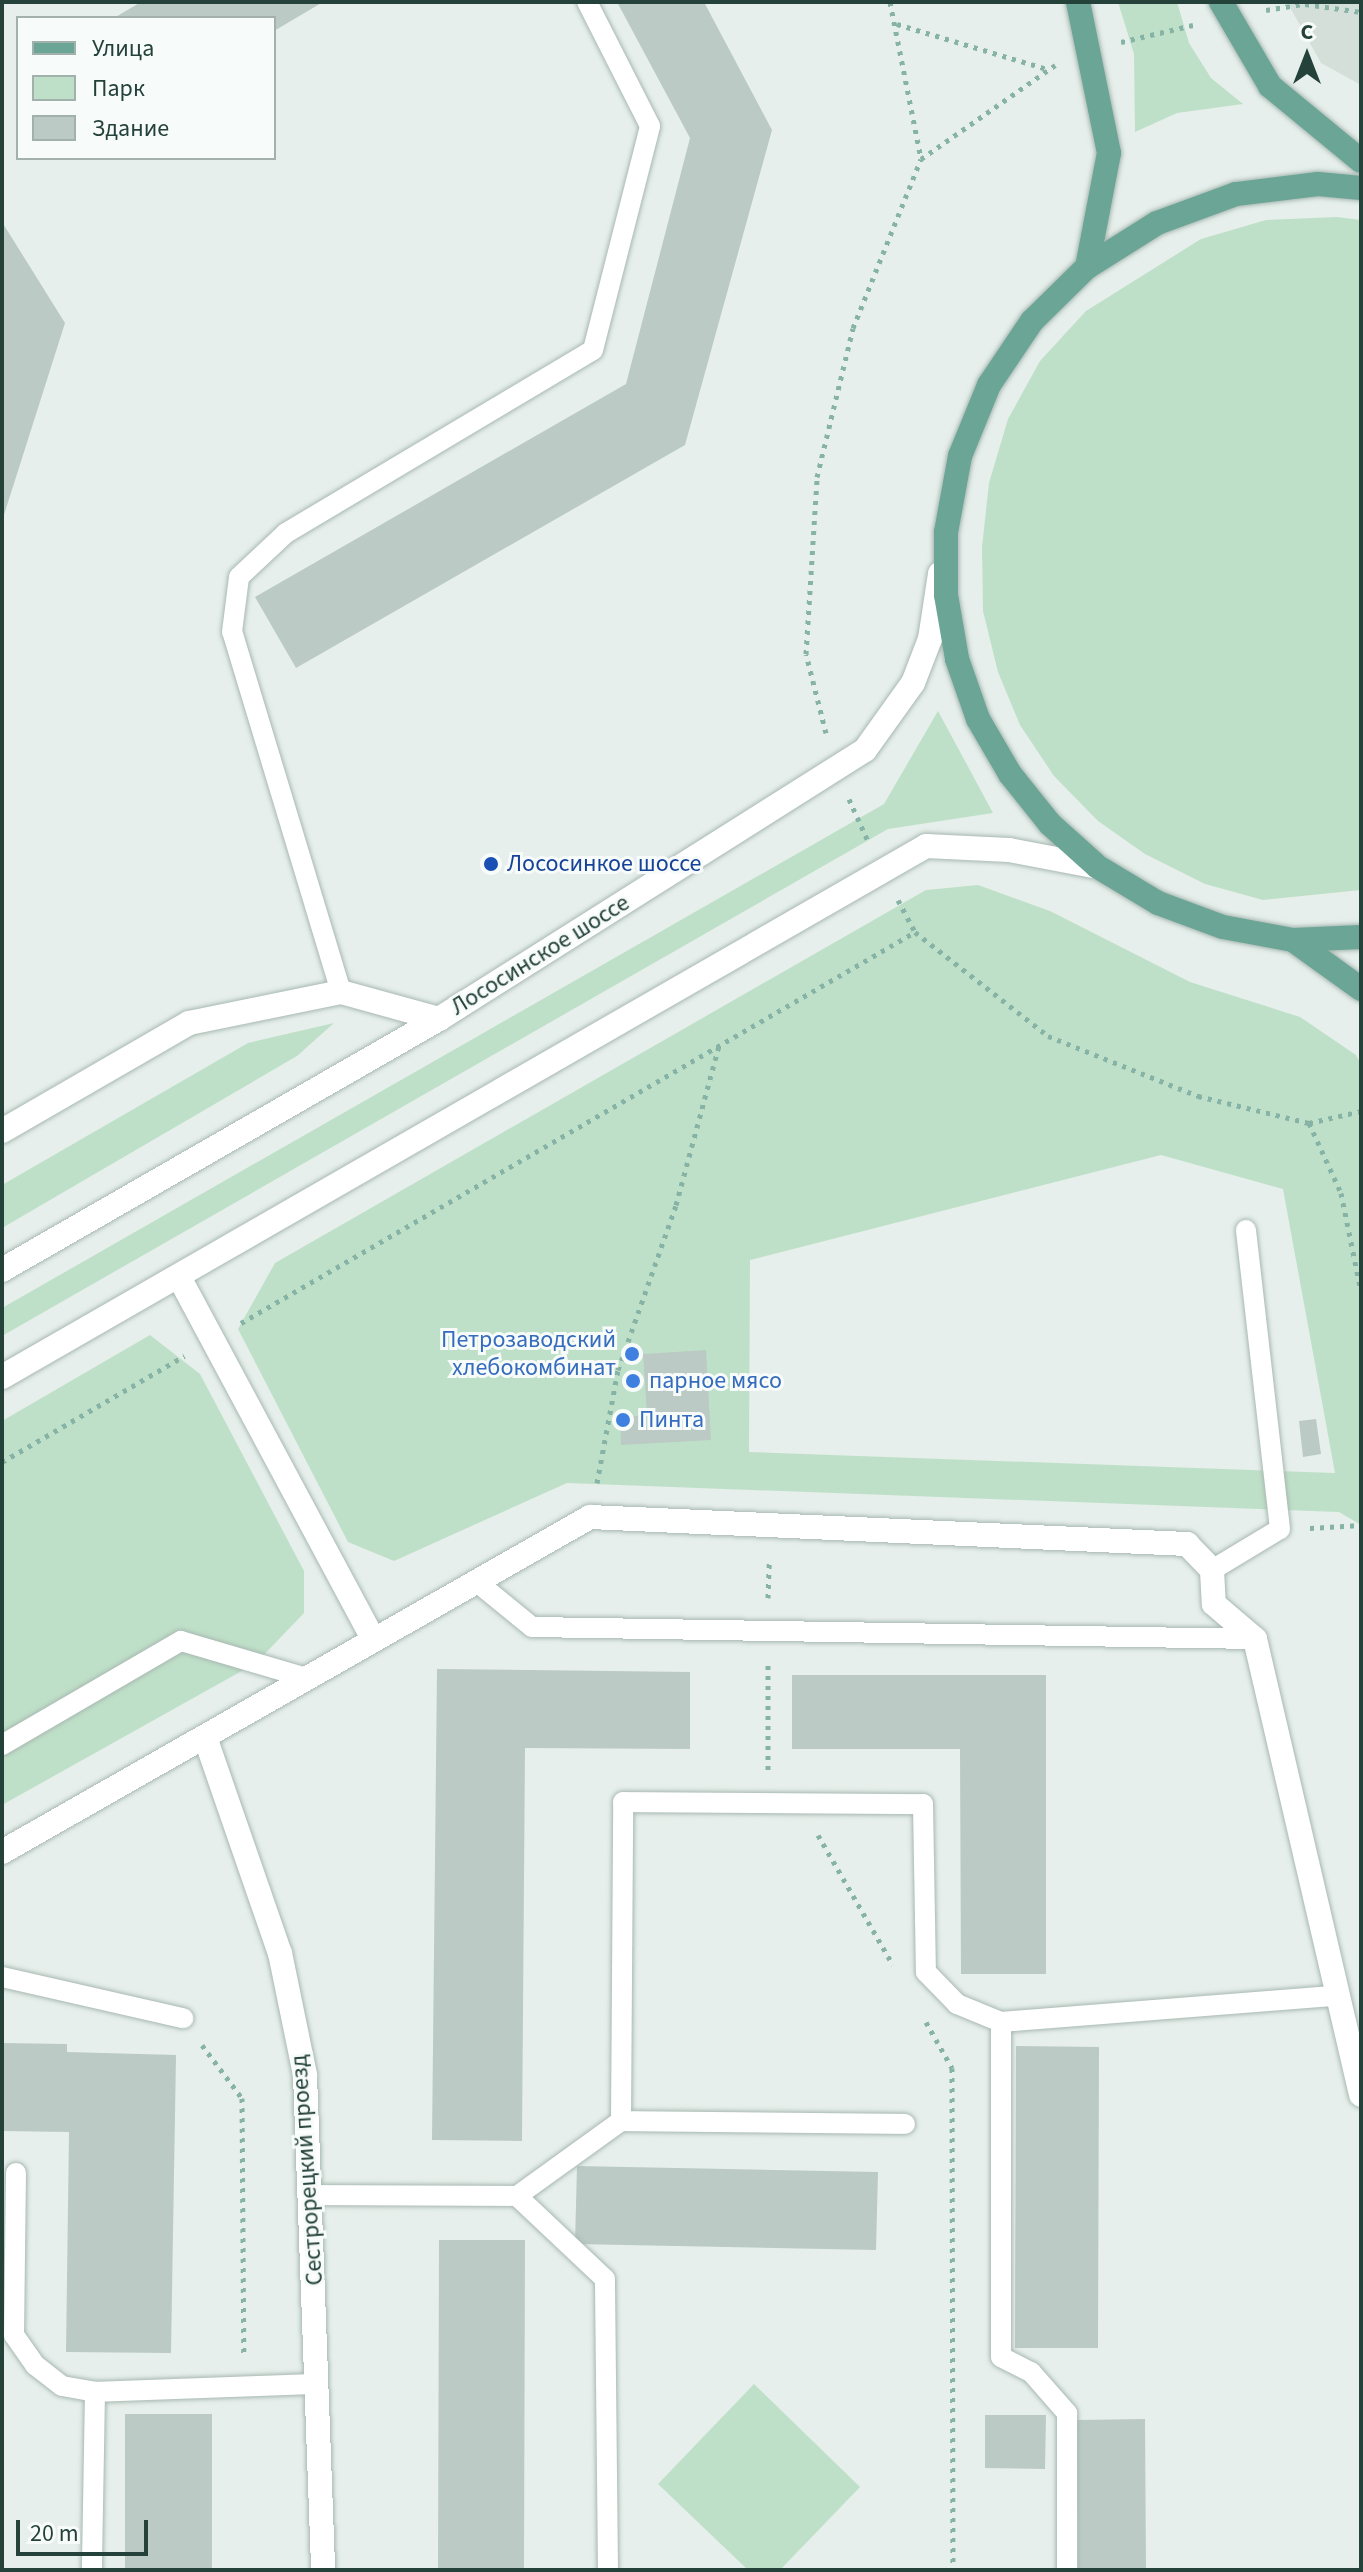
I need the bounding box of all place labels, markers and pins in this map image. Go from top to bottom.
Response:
place label: Лососинкое шоссе [507,850,702,878]
marker: Лососинкое шоссе [482,855,500,873]
place label: Петрозаводский хлебокомбинат [441,1326,616,1382]
marker: Петрозаводский хлебокомбинат [623,1345,641,1363]
place label: парное мясо [649,1367,782,1395]
marker: парное мясо [624,1372,642,1390]
place label: Пинта [639,1406,704,1434]
marker: Пинта [614,1411,632,1429]

